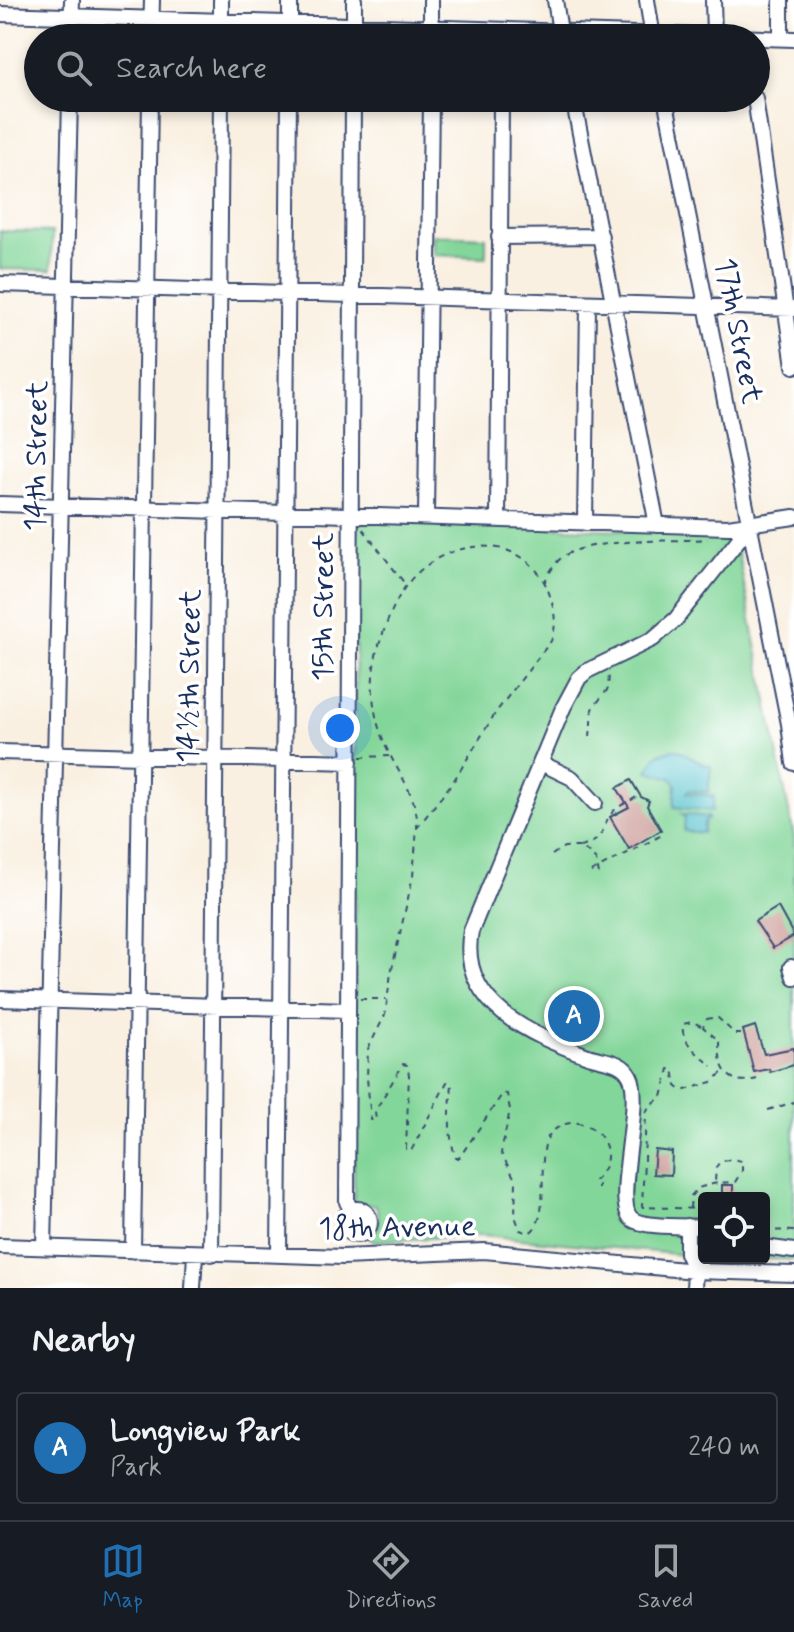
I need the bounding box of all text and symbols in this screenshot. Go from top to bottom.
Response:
search box [24,24,770,112]
icon: search [52,46,96,90]
text: Search here [116,49,267,88]
street label: 17th Street [705,255,771,408]
street label: 14th Street [16,380,58,532]
street label: 15th Street [304,532,343,681]
street label: 14½th Street [169,588,211,763]
your location [320,708,360,748]
pin: A [548,986,600,1046]
map controls [698,1192,770,1264]
button: locate [698,1192,770,1264]
street label: 18th Avenue [318,1207,476,1249]
text: Nearby [32,1318,136,1363]
text: Longview Park [110,1412,300,1451]
text: A [51,1431,69,1465]
text: 240 m [688,1431,760,1465]
text: Park [110,1451,162,1485]
tab: Map [101,1539,145,1615]
tab: Directions [346,1539,436,1615]
tab: Saved [638,1539,693,1615]

